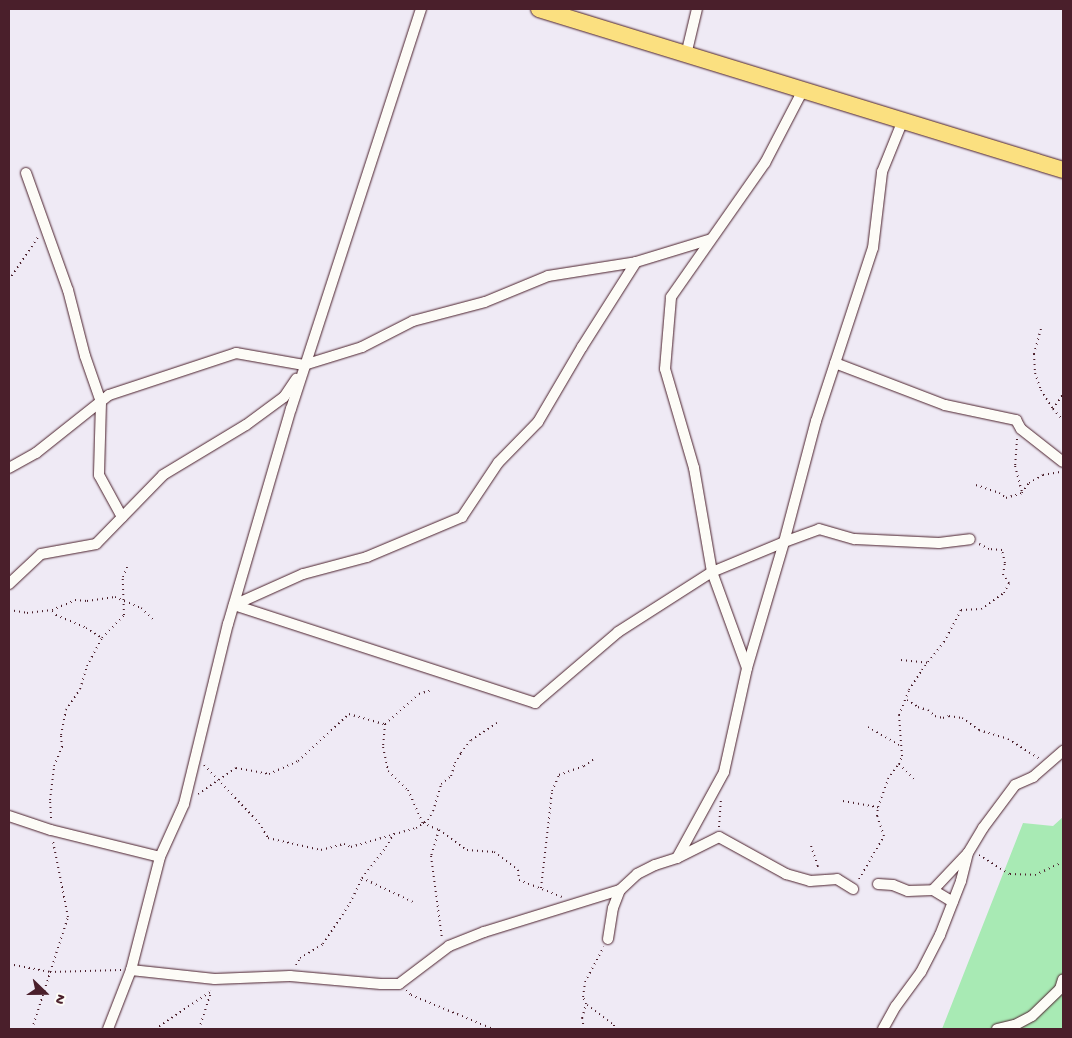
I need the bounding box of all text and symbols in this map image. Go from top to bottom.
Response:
north arrow [20,968,70,1018]
text: N [50,991,69,1006]

